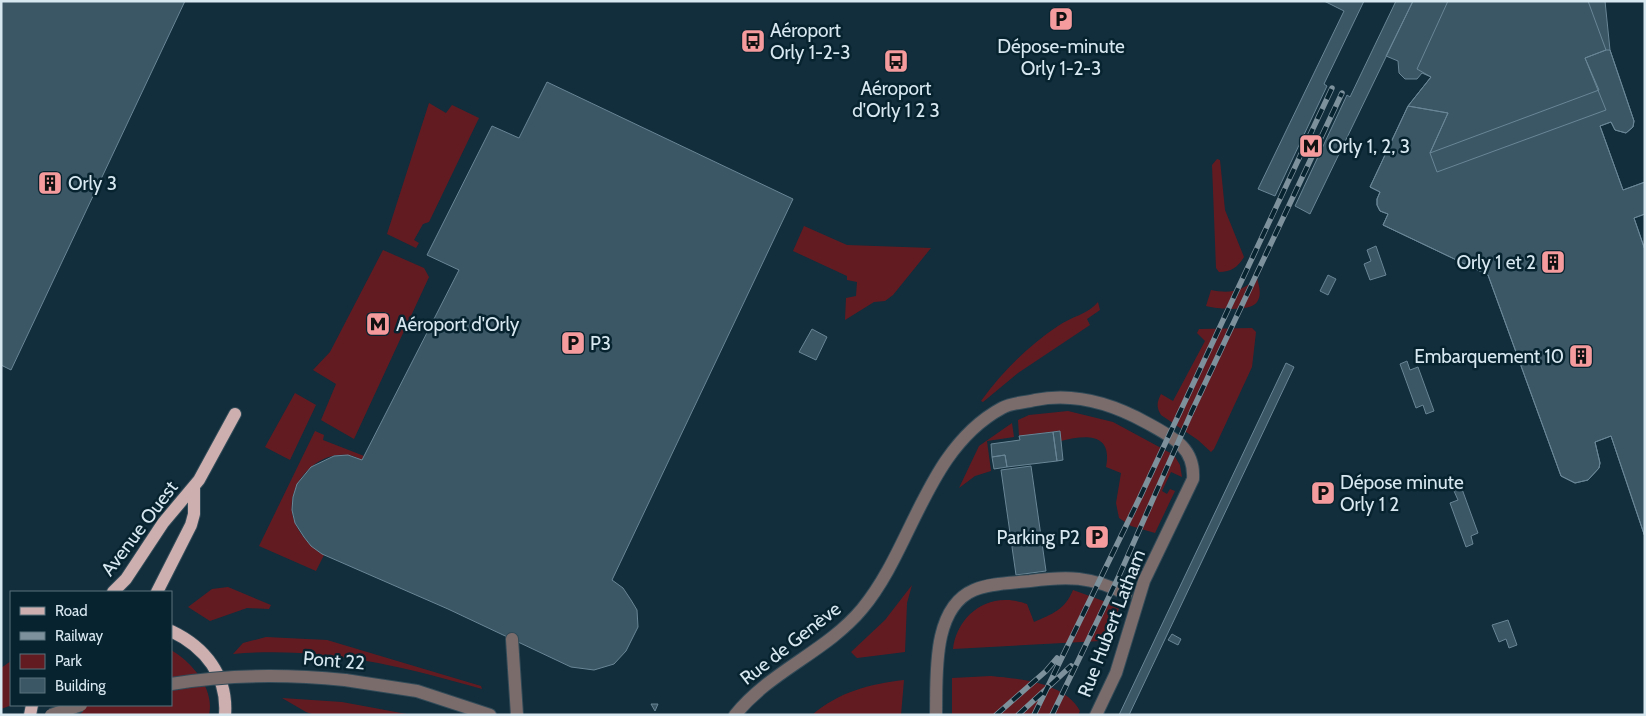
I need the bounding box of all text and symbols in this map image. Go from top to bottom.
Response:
parking icon: Dépose-minute Orly 1-2-3 [1048,6,1074,32]
place label: Aéroport Orly 1-2-3 [770,19,850,64]
bus stop icon: Aéroport Orly 1-2-3 [740,28,766,54]
place label: Dépose-minute Orly 1-2-3 [997,35,1125,80]
bus stop icon: Aéroport d'Orly 1 2 3 [883,48,909,74]
place label: Aéroport d'Orly 1 2 3 [852,77,940,122]
metro station icon: Orly 1, 2, 3 [1298,133,1324,159]
place label: Orly 1, 2, 3 [1328,135,1410,158]
building icon: Orly 3 [37,170,63,196]
place label: Orly 3 [68,172,117,195]
building icon: Orly 1 et 2 [1540,249,1566,275]
place label: Orly 1 et 2 [1456,251,1536,274]
metro station icon: Aéroport d'Orly [365,311,391,337]
place label: Aéroport d'Orly [396,313,520,336]
parking icon: P3 [560,330,586,356]
place label: P3 [590,332,611,355]
building icon: Embarquement 10 [1568,343,1594,369]
place label: Embarquement 10 [1414,345,1564,368]
place label: Dépose minute Orly 1 2 [1340,471,1464,516]
street label: Avenue Ouest [96,476,183,580]
parking icon: Dépose minute Orly 1 2 [1310,480,1336,506]
parking icon: Parking P2 [1084,524,1110,550]
place label: Parking P2 [997,526,1080,549]
street label: Rue Hubert Latham [1073,546,1150,700]
legend [10,591,172,706]
street label: Rue de Genève [735,597,845,690]
text: Road [55,602,88,620]
text: Railway [55,627,104,645]
street label: Pont 22 [302,646,366,675]
text: Park [55,652,82,670]
text: Building [55,677,106,695]

